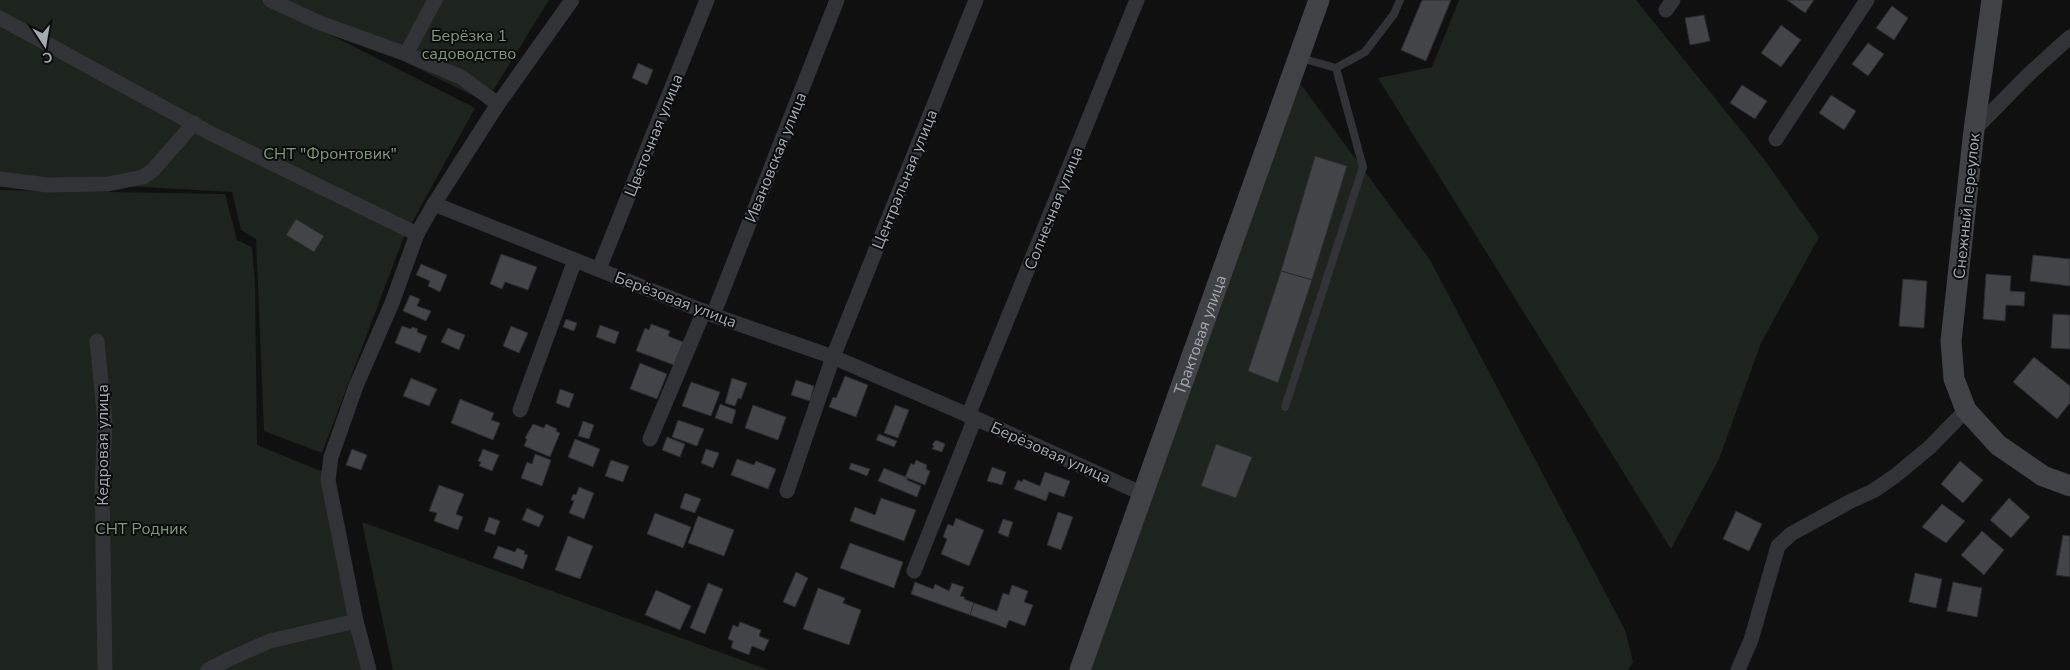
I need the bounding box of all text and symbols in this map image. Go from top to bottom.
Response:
north arrow [20,20,70,70]
park label: Берёзка 1 садоводство [422,25,516,65]
text: С [40,47,54,68]
street label: Цветочная улица [619,71,689,200]
street label: Ивановская улица [740,89,812,226]
street label: Центральная улица [867,106,943,253]
street label: Снежный переулок [1948,132,1986,280]
park label: СНТ "Фронтовик" [263,143,397,165]
street label: Солнечная улица [1019,144,1089,273]
street label: Берёзовая улица [611,267,740,333]
street label: Трактовая улица [1169,272,1232,398]
street label: Кедровая улица [92,384,114,506]
street label: Берёзовая улица [987,417,1114,489]
park label: СНТ Родник [95,518,188,540]

